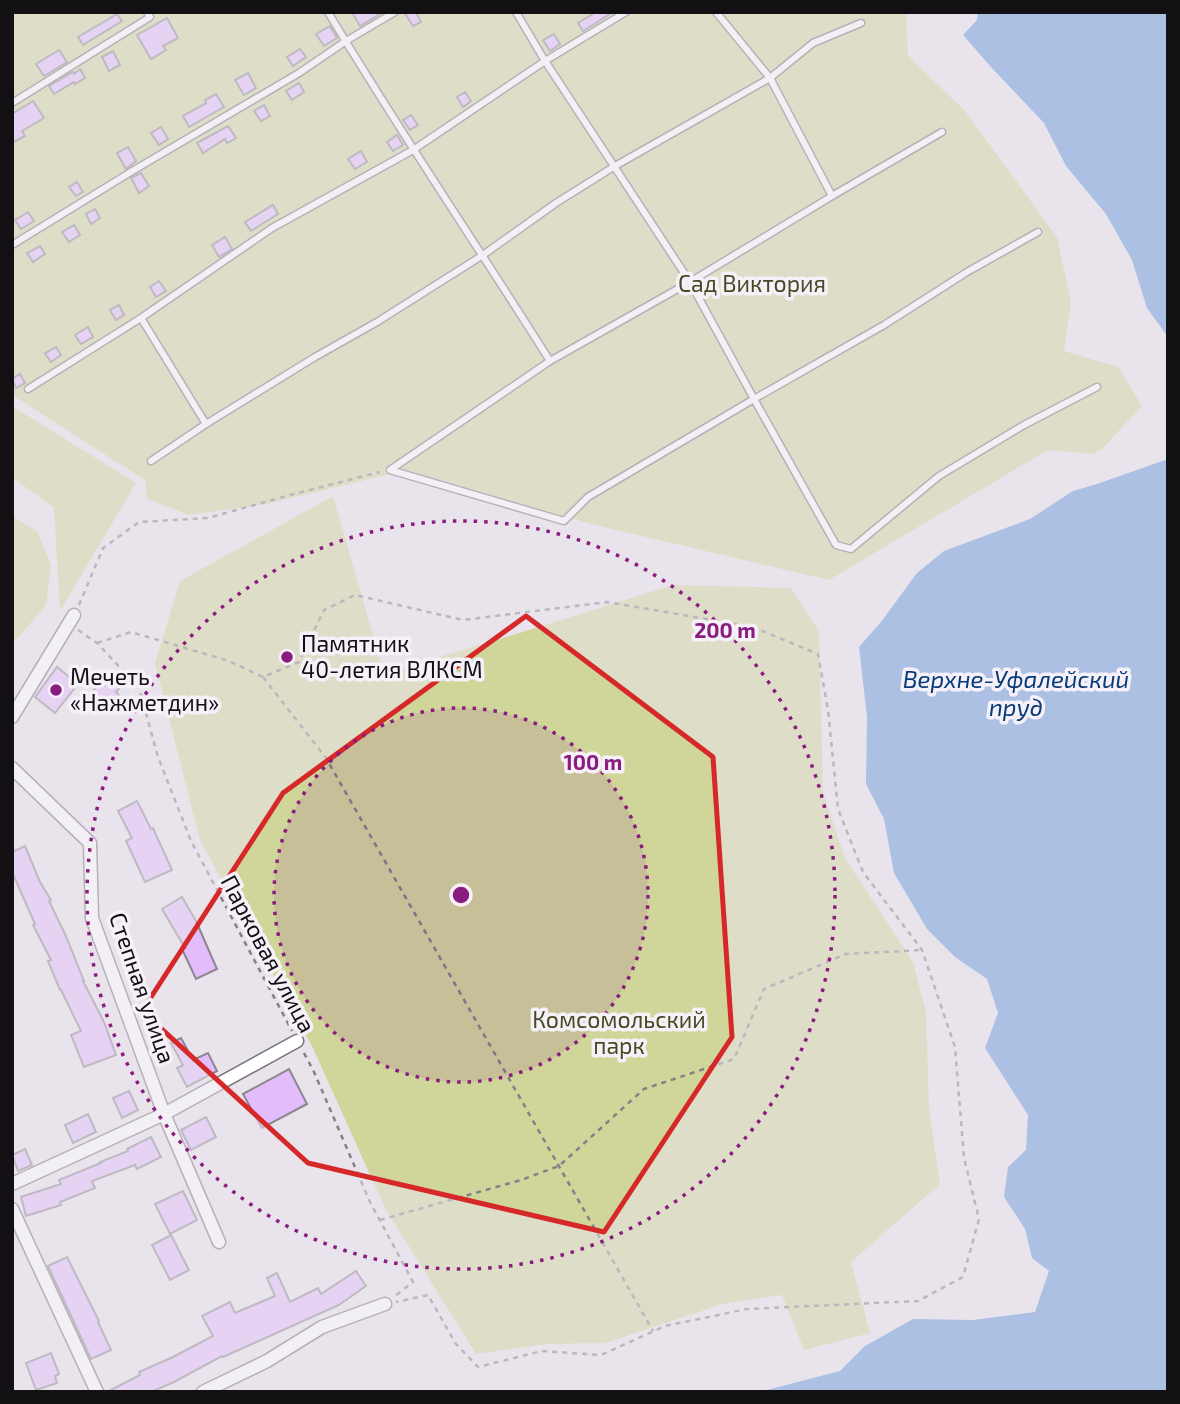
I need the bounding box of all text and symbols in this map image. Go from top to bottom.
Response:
park label: Сад Виктория [678,269,826,297]
text: 200 m [694,617,756,642]
place label: Памятник 40-летия ВЛКСМ [301,629,483,683]
marker: Памятник 40-летия ВЛКСМ [279,649,295,665]
place label: Мечеть «Нажметдин» [70,662,219,716]
water label: Верхне-Уфалейский пруд [903,664,1129,721]
marker: Мечеть «Нажметдин» [48,682,64,698]
text: 100 m [564,749,622,774]
street label: Парковая улица [215,870,322,1037]
centre of rings [449,883,473,907]
street label: Степная улица [103,909,182,1067]
park label: Комсомольский парк [532,1005,706,1059]

